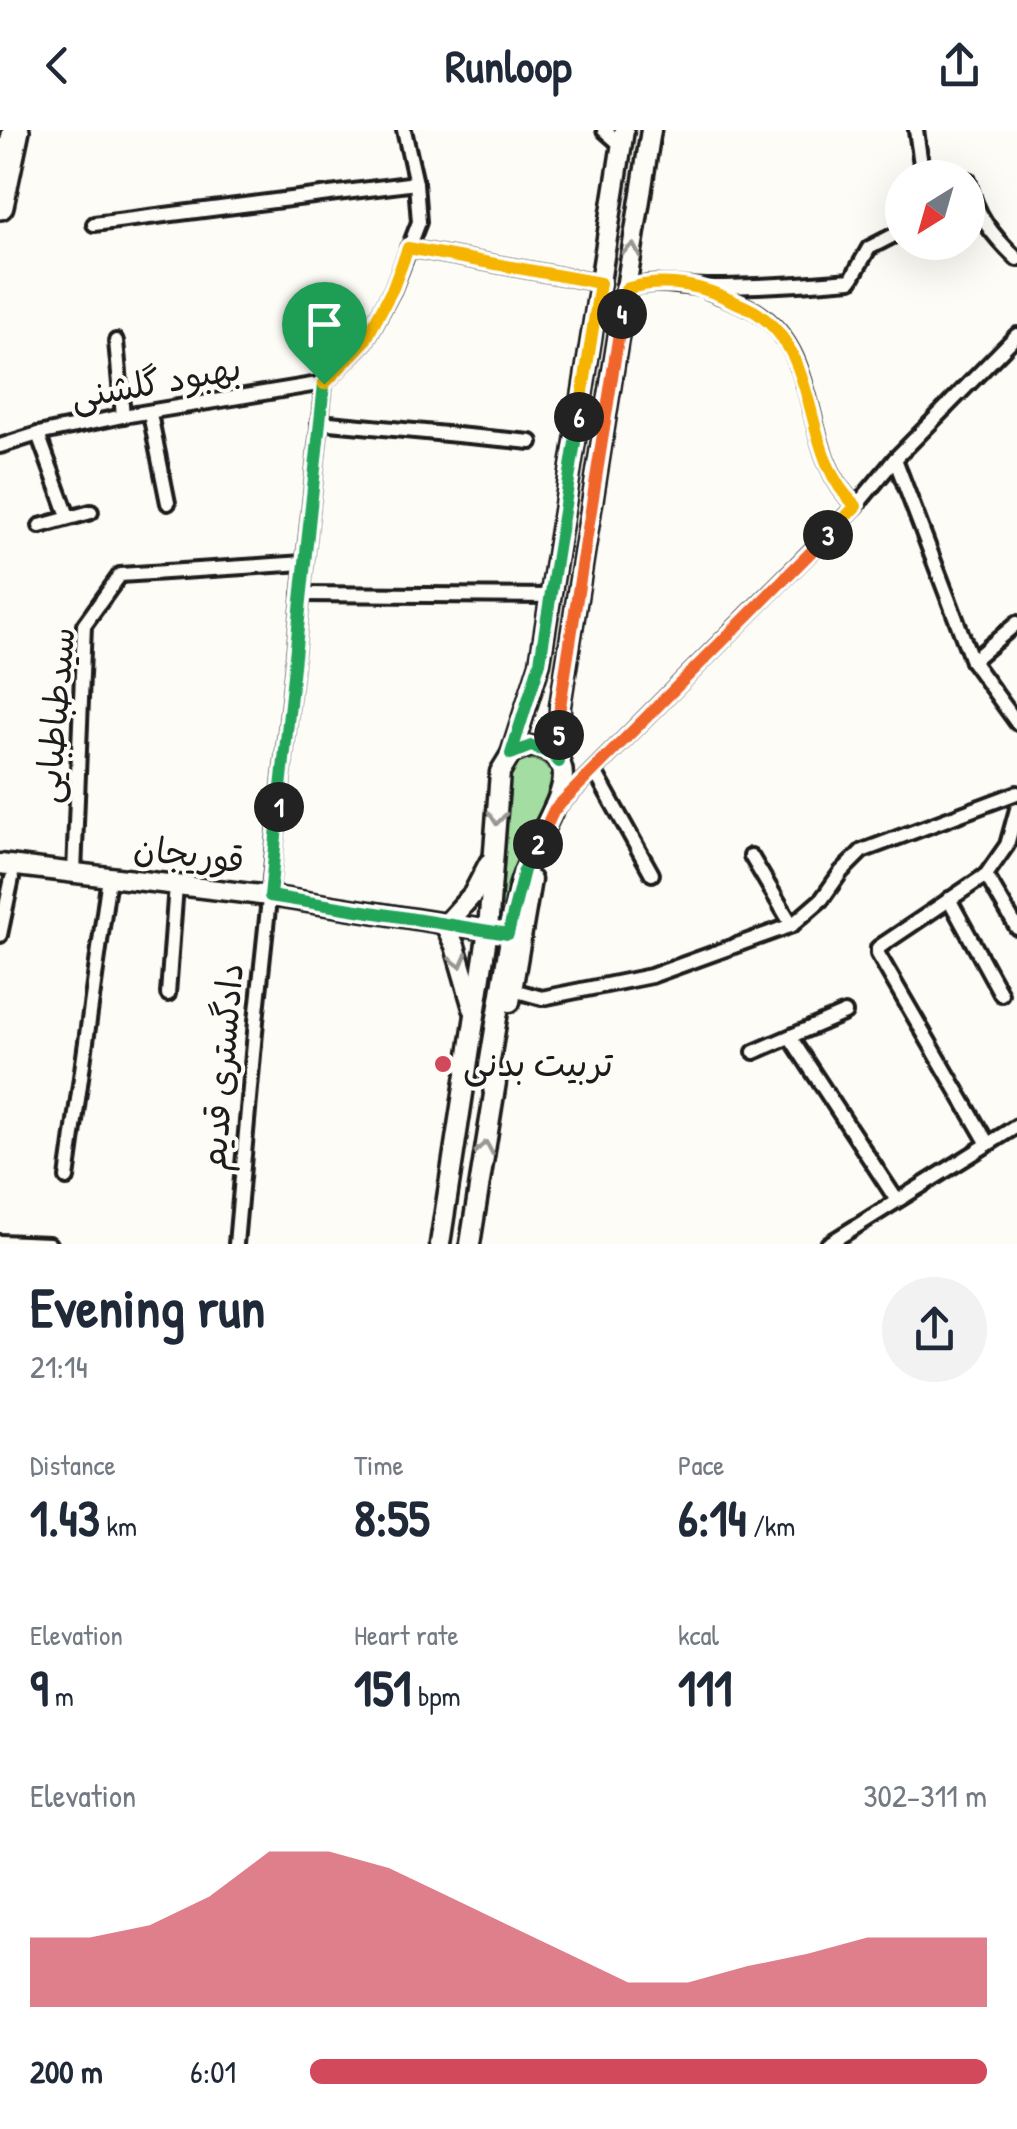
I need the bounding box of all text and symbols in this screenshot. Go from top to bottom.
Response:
text: Runloop [445,35,572,96]
icon: back [30,38,85,93]
icon: share [932,38,987,93]
north arrow [885,160,985,260]
map controls [885,160,985,260]
one-way arrow [621,242,642,258]
pin [282,282,367,385]
pin: 4 [597,289,647,339]
text: 4 [617,295,627,333]
icon: arrive [297,297,352,352]
street label: بهبود گلشنی [67,343,245,420]
pin: 6 [554,392,604,442]
text: 6 [573,398,585,436]
pin: 3 [803,510,853,560]
text: 3 [822,516,834,554]
street label: سیدطباطبایی [23,625,86,805]
pin: 5 [534,710,584,760]
text: 5 [553,716,565,754]
pin: 1 [254,782,304,832]
text: 1 [274,788,284,826]
one-way arrow [487,811,509,827]
pin: 2 [513,819,563,869]
street label: قوریجان [131,823,247,884]
text: 2 [531,825,545,863]
one-way arrow [447,952,468,969]
street label: دادگستری قدیم [189,961,258,1173]
place label: تربیت بدنی [463,1040,614,1087]
marker: تربیت بدنی [432,1053,454,1075]
one-way arrow [474,1139,495,1156]
text: Evening run [30,1270,265,1344]
button: share [882,1277,987,1382]
text: 21:14 [30,1345,88,1388]
text: Distance [30,1446,116,1484]
text: Time [354,1446,404,1484]
text: Pace [678,1446,724,1484]
text: 1.43 [30,1484,100,1552]
text: 8:55 [354,1484,430,1552]
text: 6:14 [678,1484,746,1552]
text: km [100,1507,137,1545]
text: /km [746,1507,795,1545]
text: Elevation [30,1616,123,1654]
text: Heart rate [354,1616,459,1654]
text: kcal [678,1616,719,1654]
text: 9 [30,1654,48,1722]
text: 151 [354,1654,411,1722]
text: 111 [678,1654,732,1722]
text: m [48,1677,74,1715]
text: bpm [411,1677,460,1715]
text: Elevation [30,1774,136,1817]
text: 302–311 m [863,1774,987,1817]
text: 200 m [30,2050,103,2093]
text: 6:01 [190,2050,236,2093]

